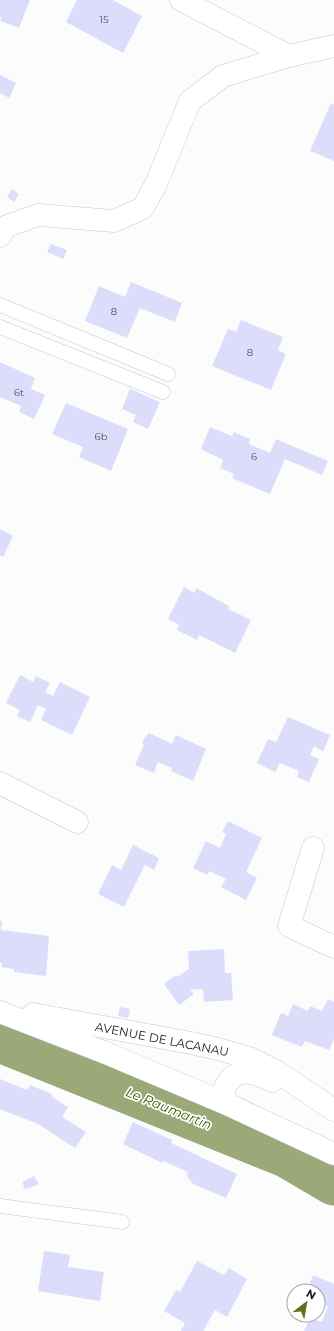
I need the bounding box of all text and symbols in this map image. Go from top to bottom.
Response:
house number: 15 [99,13,109,26]
house number: 8 [111,305,117,318]
house number: 8 [247,346,253,359]
house number: 6t [14,386,24,399]
house number: 6b [95,430,108,443]
house number: 6 [251,450,257,463]
street label: AVENUE DE LACANAU [94,1019,230,1059]
water label: Le Raumartin [124,1083,214,1133]
north arrow [286,1283,326,1323]
text: N [304,1286,319,1303]

